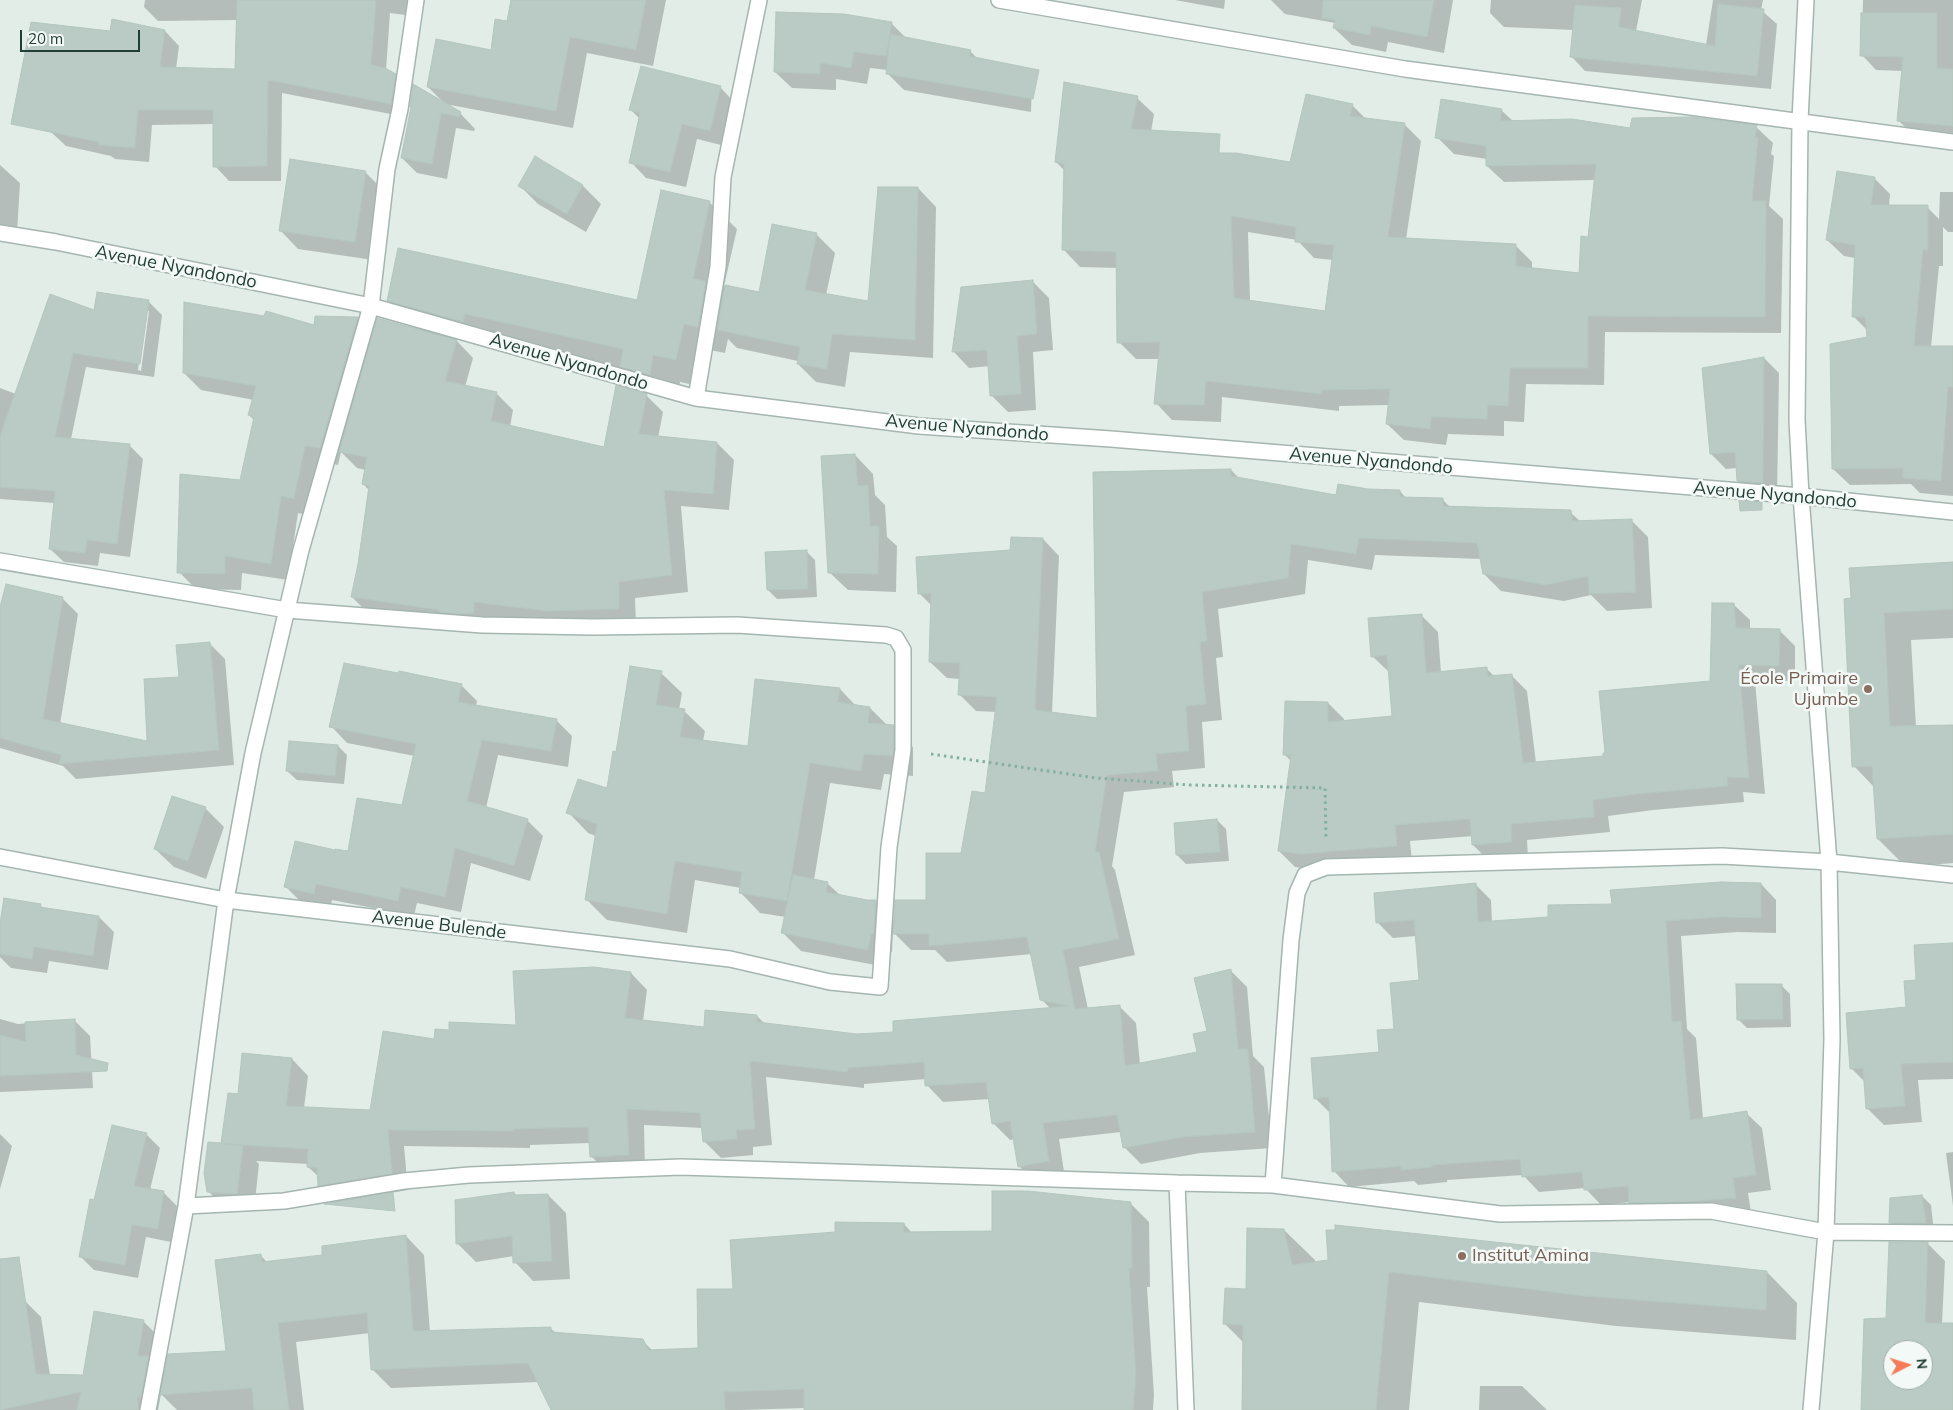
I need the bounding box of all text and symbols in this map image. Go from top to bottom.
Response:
scale bar [22,20,142,52]
text: 20 m [28,29,63,48]
street label: Avenue Nyandondo [93,241,259,293]
street label: Avenue Nyandondo [487,329,651,395]
street label: Avenue Nyandondo [884,410,1050,446]
street label: Avenue Nyandondo [1288,443,1454,479]
street label: Avenue Nyandondo [1692,477,1858,513]
place label: École Primaire Ujumbe [1740,668,1858,711]
marker: École Primaire Ujumbe [1862,683,1874,695]
street label: Avenue Bulende [371,906,507,944]
place label: Institut Amina [1472,1245,1589,1267]
marker: Institut Amina [1456,1250,1468,1262]
north arrow [1883,1340,1933,1390]
text: N [1913,1358,1931,1370]

